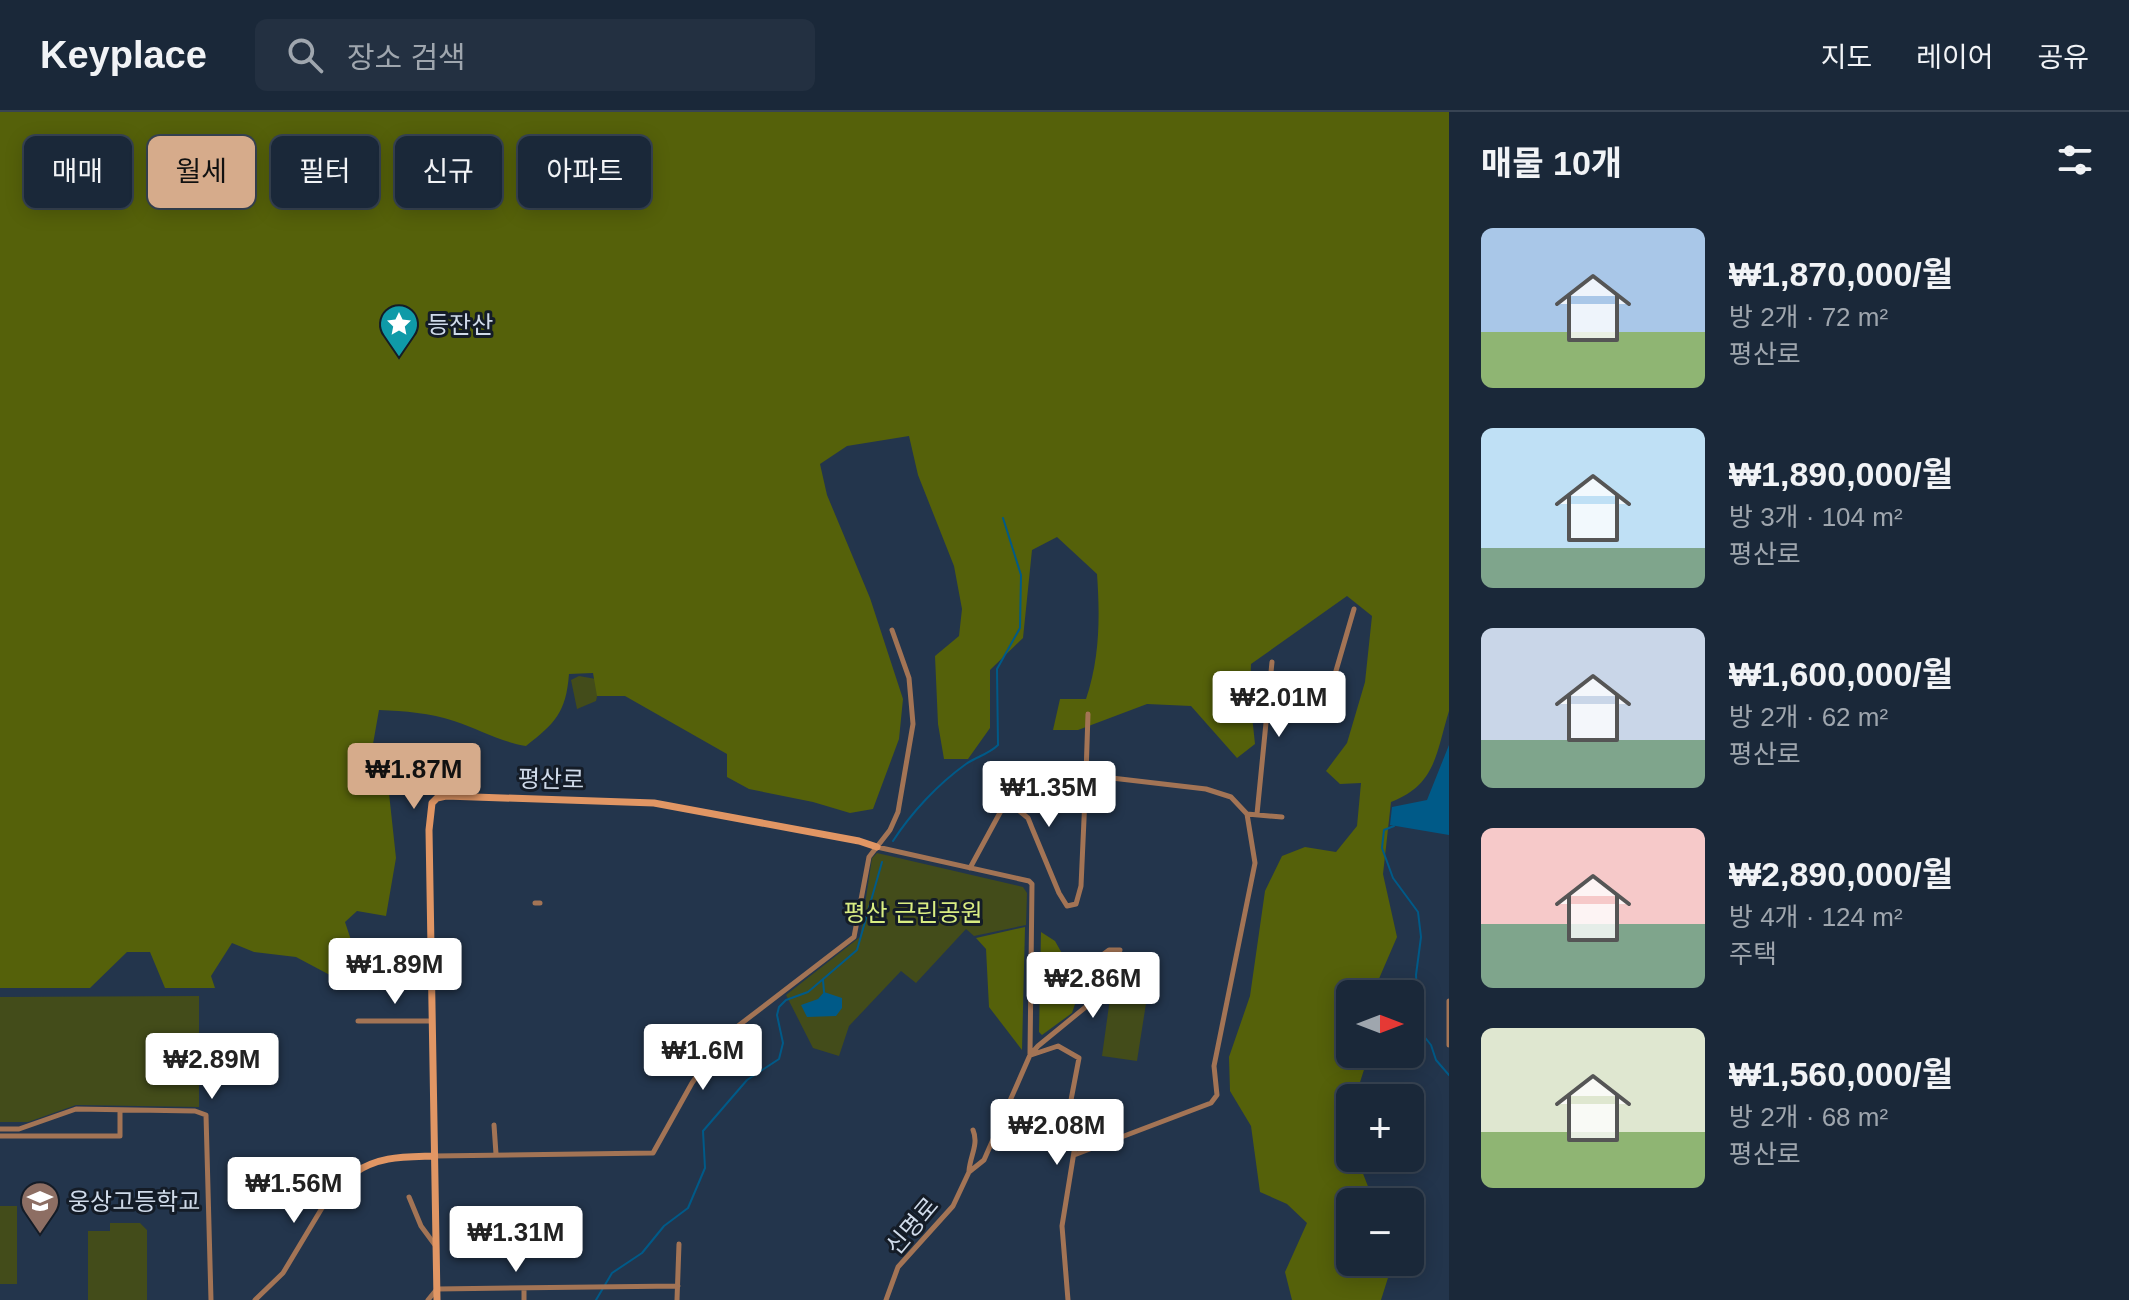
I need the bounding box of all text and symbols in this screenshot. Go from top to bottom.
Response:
search box [255,19,815,91]
icon: search [283,33,327,77]
text: Keyplace [40,34,207,76]
text: 장소 검색 [347,41,466,74]
text: 지도 [1821,42,1872,73]
text: 레이어 [1916,42,1993,73]
text: 공유 [2037,42,2089,73]
chip: 매매 [24,136,132,208]
chip: 월세 [148,136,255,208]
chip: 필터 [271,136,379,208]
chip: 신규 [395,136,502,208]
chip: 아파트 [518,136,651,208]
icon: filters [2053,138,2097,182]
text: 매물 10개 [1481,144,1622,182]
text: ₩1,870,000/월 [1729,255,1953,293]
icon: home [1545,260,1641,356]
text: 방 2개 · 72 m² [1729,302,1888,332]
place icon: 등잔산 [378,303,420,358]
place label: 등잔산 [427,311,493,338]
text: 평산로 [1729,339,1801,369]
text: ₩1,890,000/월 [1729,455,1953,493]
icon: home [1545,460,1641,556]
text: 방 3개 · 104 m² [1729,502,1903,532]
text: 평산로 [1729,539,1801,569]
text: ₩1,600,000/월 [1729,655,1953,693]
icon: home [1545,660,1641,756]
pin: ₩2.01M [1214,671,1344,739]
text: ₩2.01M [1231,682,1327,712]
text: 방 2개 · 62 m² [1729,702,1888,732]
text: 평산로 [1729,739,1801,769]
pin: ₩1.87M [349,743,479,811]
text: ₩1.87M [366,754,462,784]
pin: ₩1.35M [984,761,1114,829]
street label: 평산로 [518,765,584,793]
text: ₩1.35M [1001,772,1097,802]
text: ₩2,890,000/월 [1729,855,1953,893]
icon: home [1545,860,1641,956]
park label: 평산 근린공원 [843,899,983,926]
text: 방 4개 · 124 m² [1729,902,1903,932]
pin: ₩1.89M [330,938,460,1006]
text: 주택 [1729,939,1777,969]
text: ₩1.89M [347,949,443,979]
pin: ₩2.86M [1028,952,1158,1020]
text: ₩2.86M [1045,963,1141,993]
north arrow [1336,980,1424,1068]
map controls [1336,980,1424,1276]
pin: ₩1.6M [647,1024,759,1092]
pin: ₩2.89M [147,1033,277,1101]
text: ₩1.6M [662,1035,744,1065]
text: ₩2.89M [164,1044,260,1074]
text: ₩1,560,000/월 [1729,1055,1953,1093]
icon: home [1545,1060,1641,1156]
button: + [1336,1084,1424,1172]
pin: ₩2.08M [992,1099,1122,1167]
text: 방 2개 · 68 m² [1729,1102,1888,1132]
text: ₩2.08M [1009,1110,1105,1140]
text: 평산로 [1729,1139,1801,1169]
pin: ₩1.56M [229,1157,359,1225]
text: ₩1.56M [246,1168,342,1198]
school or university icon: 웅상고등학교 [19,1180,61,1235]
place label: 웅상고등학교 [68,1188,200,1215]
button: − [1336,1188,1424,1276]
street label: 신명로 [880,1192,944,1260]
pin: ₩1.31M [451,1206,581,1274]
text: ₩1.31M [468,1217,564,1247]

